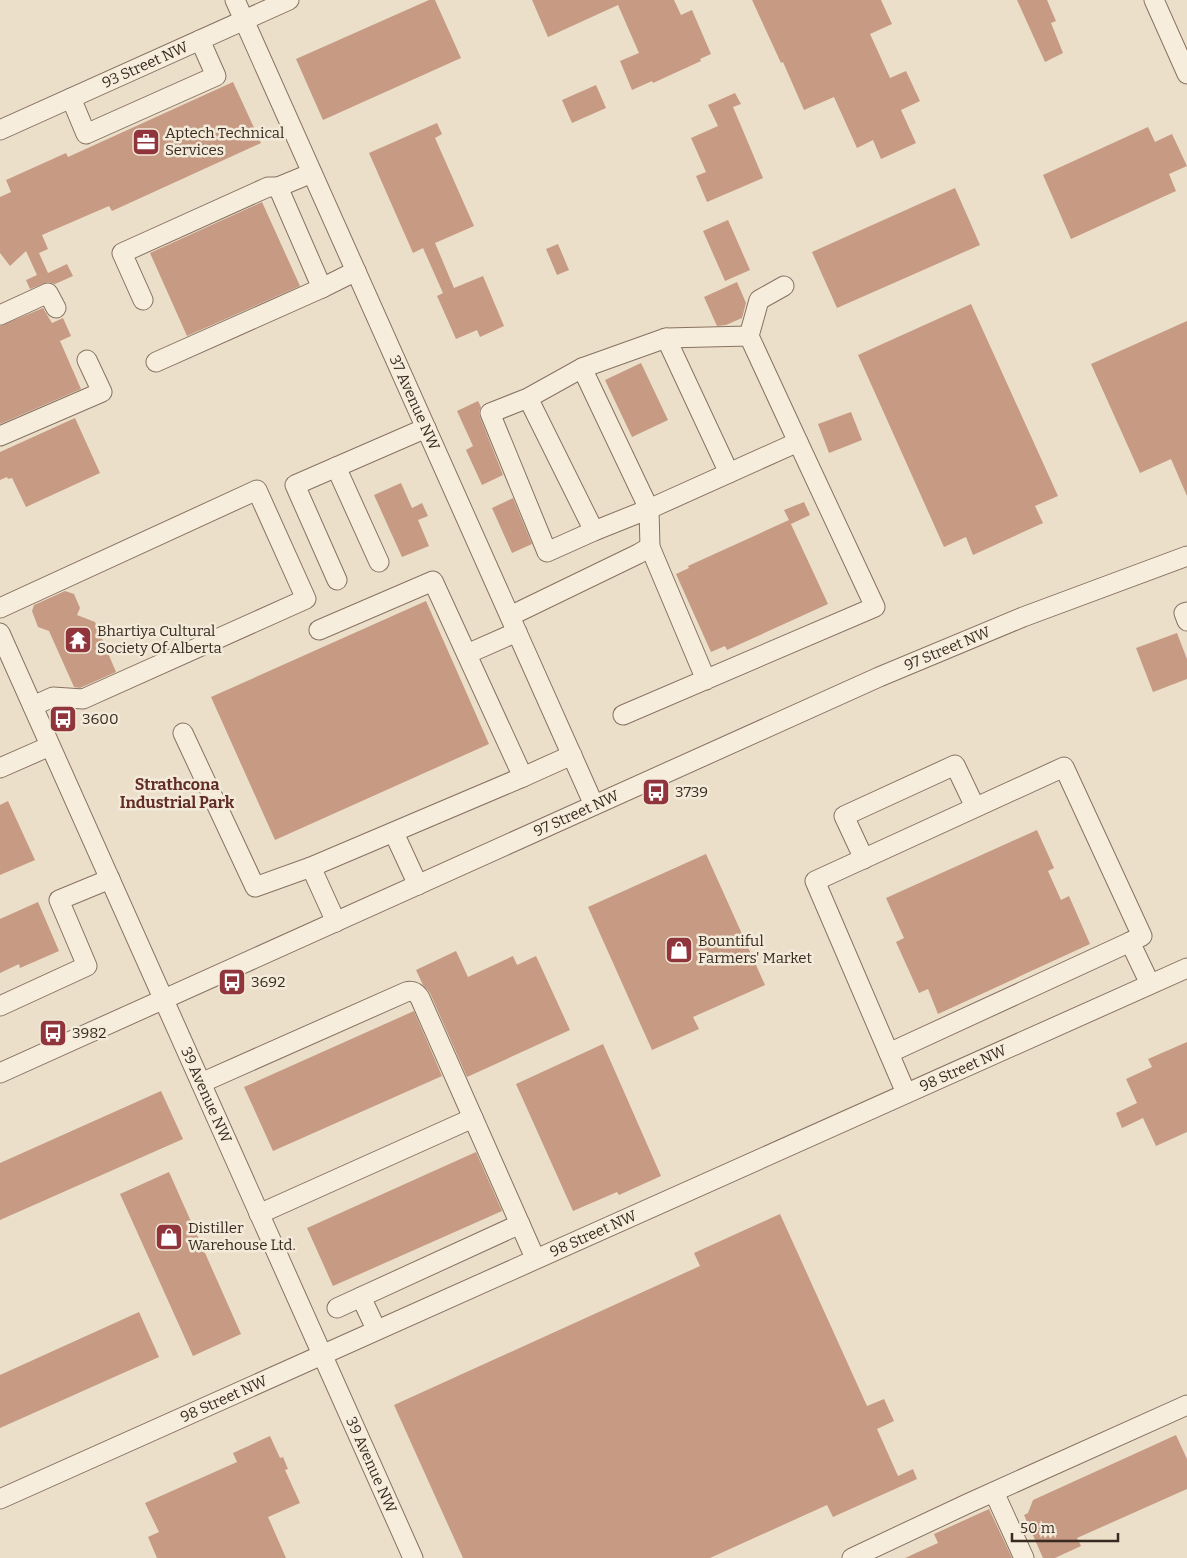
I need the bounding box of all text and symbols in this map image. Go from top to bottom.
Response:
street label: 93 Street NW [99,37,191,92]
place label: Aptech Technical Services [165,124,284,159]
office icon: Aptech Technical Services [131,127,161,157]
street label: 37 Avenue NW [386,353,444,453]
place label: Bhartiya Cultural Society Of Alberta [97,622,222,657]
street label: 97 Street NW [902,622,993,674]
temple icon: Bhartiya Cultural Society Of Alberta [63,625,93,655]
bus stop icon: 3600 [48,704,78,734]
place label: 3600 [82,710,119,728]
district label: Strathcona Industrial Park [120,775,235,812]
bus stop icon: 3739 [641,777,671,807]
place label: 3739 [675,783,708,801]
street label: 97 Street NW [531,786,622,840]
place label: Bountiful Farmers' Market [698,932,812,967]
shop icon: Bountiful Farmers' Market [664,935,694,965]
bus stop icon: 3692 [217,967,247,997]
place label: 3692 [251,973,285,991]
bus stop icon: 3982 [38,1018,68,1048]
place label: 3982 [72,1024,107,1042]
street label: 98 Street NW [917,1041,1010,1095]
street label: 39 Avenue NW [177,1044,236,1146]
street label: 98 Street NW [547,1206,640,1261]
place label: Distiller Warehouse Ltd. [188,1219,296,1254]
shop icon: Distiller Warehouse Ltd. [154,1222,184,1252]
street label: 98 Street NW [177,1371,270,1426]
street label: 39 Avenue NW [342,1414,401,1516]
scale bar [1012,1510,1118,1542]
text: 50 m [1020,1519,1056,1537]

